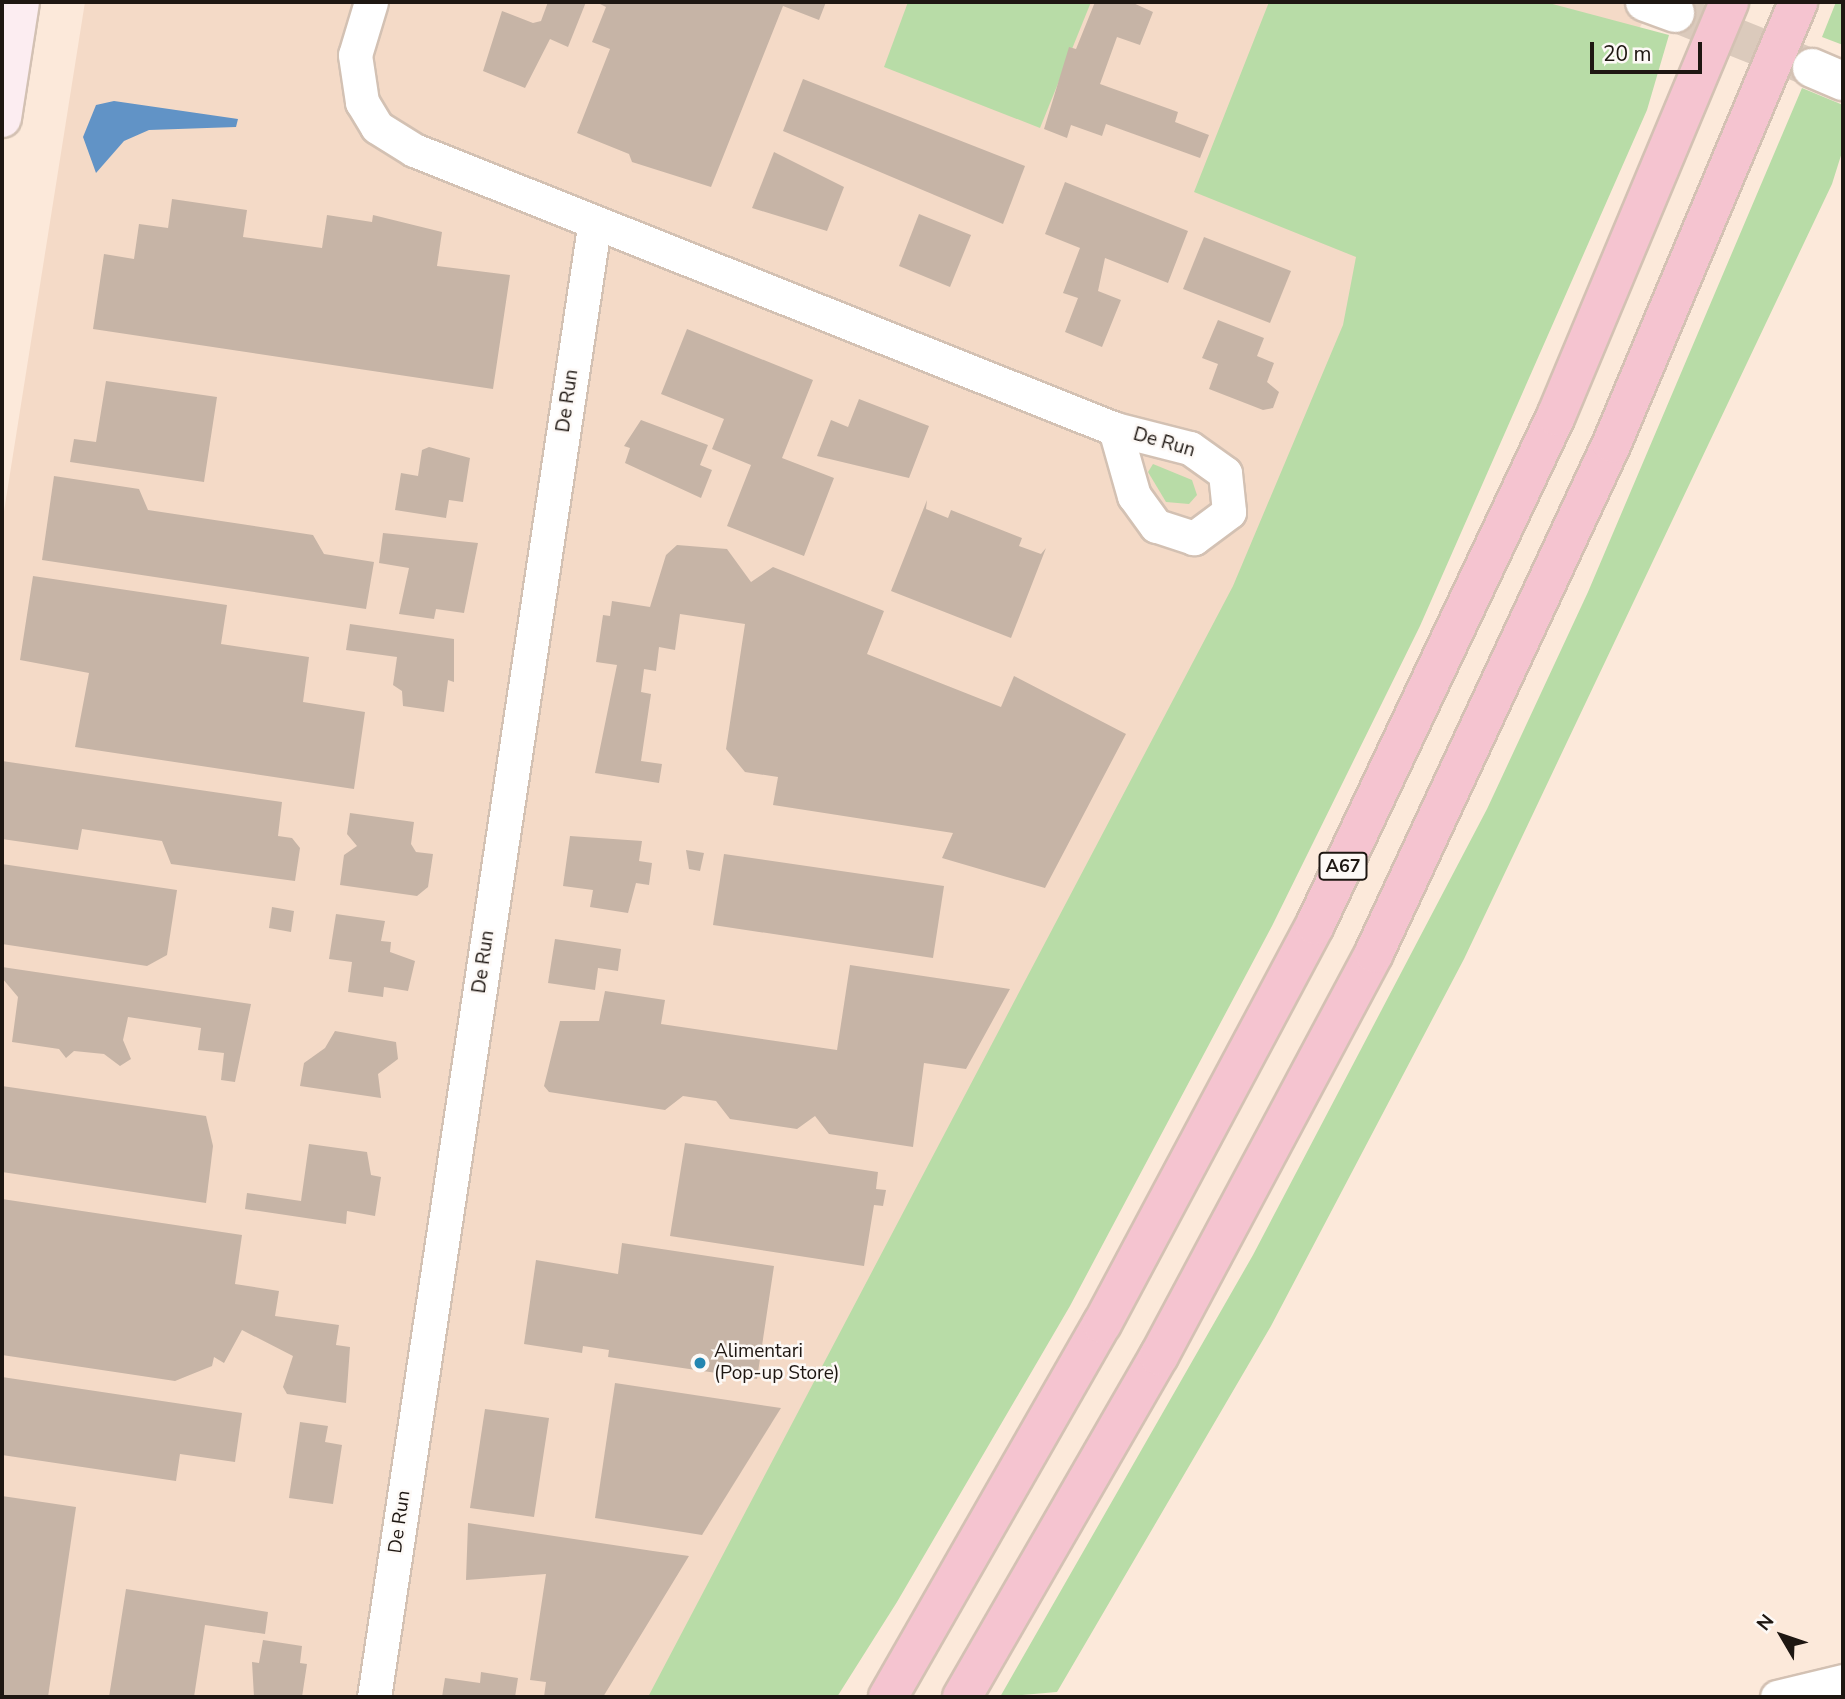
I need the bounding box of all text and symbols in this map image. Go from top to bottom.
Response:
scale bar [1593,28,1705,72]
text: 20 m [1603,40,1652,68]
street label: De Run [552,368,584,434]
street label: De Run [1130,423,1198,463]
road number: A67 [1318,852,1368,880]
street label: De Run [468,929,500,995]
place label: Alimentari (Pop-up Store) [714,1341,840,1385]
marker: Alimentari (Pop-up Store) [692,1355,708,1371]
street label: De Run [384,1489,416,1555]
north arrow [1747,1601,1817,1671]
text: N [1751,1609,1780,1636]

